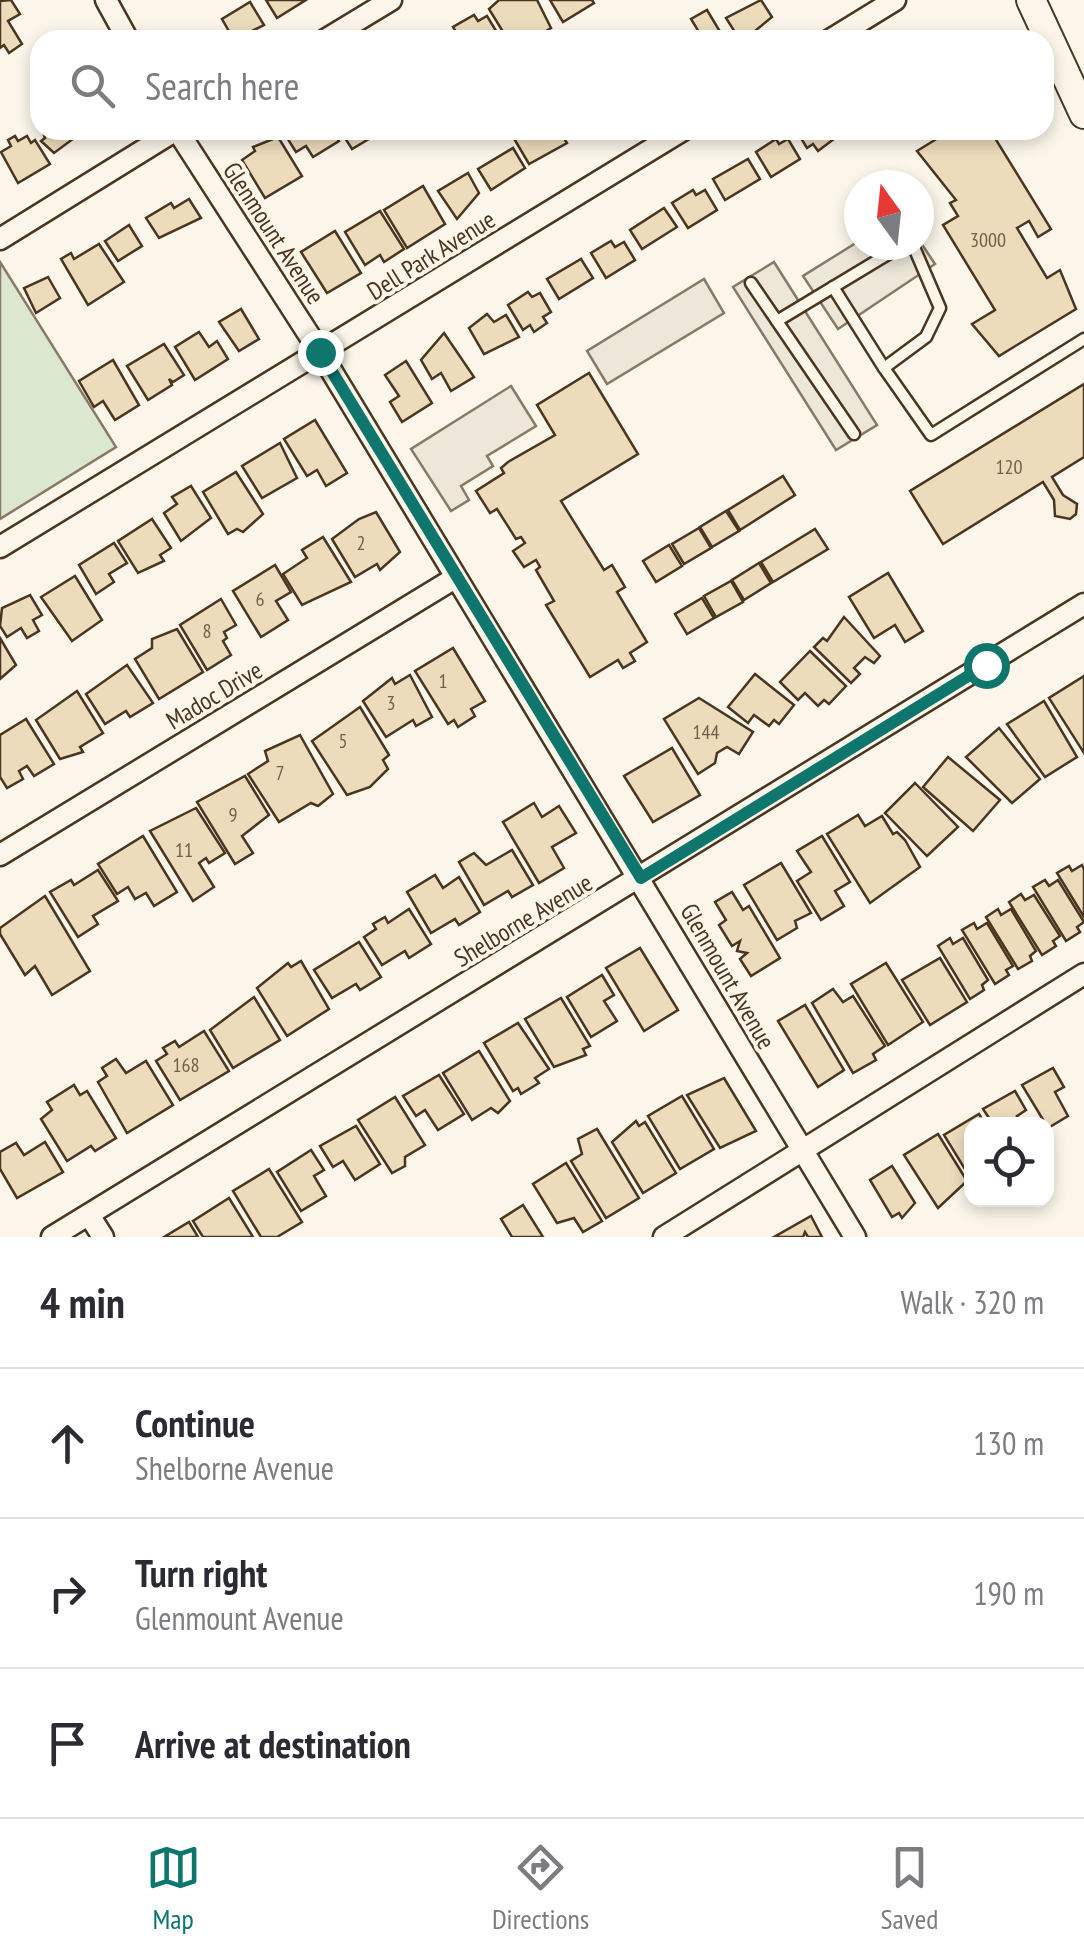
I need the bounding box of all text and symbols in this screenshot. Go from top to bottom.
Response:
search box [30,30,1054,140]
icon: search [65,58,120,113]
text: Search here [145,61,299,110]
street label: Glenmount Avenue [216,156,332,310]
north arrow [844,170,934,260]
street label: Dell Park Avenue [361,203,501,307]
house number: 3000 [970,227,1006,253]
route end [298,330,344,376]
house number: 120 [996,454,1023,480]
house number: 2 [357,530,366,556]
house number: 6 [256,586,265,612]
house number: 8 [203,618,212,644]
route start [964,643,1010,689]
street label: Madoc Drive [160,654,268,736]
house number: 1 [439,668,448,694]
house number: 3 [387,690,396,716]
house number: 144 [693,719,720,745]
house number: 5 [339,728,348,754]
house number: 7 [276,760,285,786]
house number: 9 [229,802,238,828]
house number: 11 [175,837,193,863]
street label: Shelborne Avenue [448,866,598,974]
street label: Glenmount Avenue [673,897,783,1055]
house number: 168 [173,1052,200,1078]
map controls [964,1117,1054,1207]
button: locate [964,1117,1054,1207]
text: 4 min [40,1275,125,1330]
text: Walk · 320 m [900,1281,1044,1323]
text: Continue [135,1398,255,1447]
icon: ahead [40,1416,95,1471]
text: 130 m [973,1422,1044,1464]
text: Shelborne Avenue [135,1447,334,1489]
text: Turn right [135,1548,267,1597]
icon: right [40,1566,95,1621]
text: 190 m [973,1572,1044,1614]
text: Glenmount Avenue [135,1597,344,1639]
icon: arrive [40,1716,95,1771]
text: Arrive at destination [135,1719,411,1768]
tab: Map [146,1840,201,1937]
tab: Directions [492,1840,589,1937]
tab: Saved [881,1840,938,1937]

